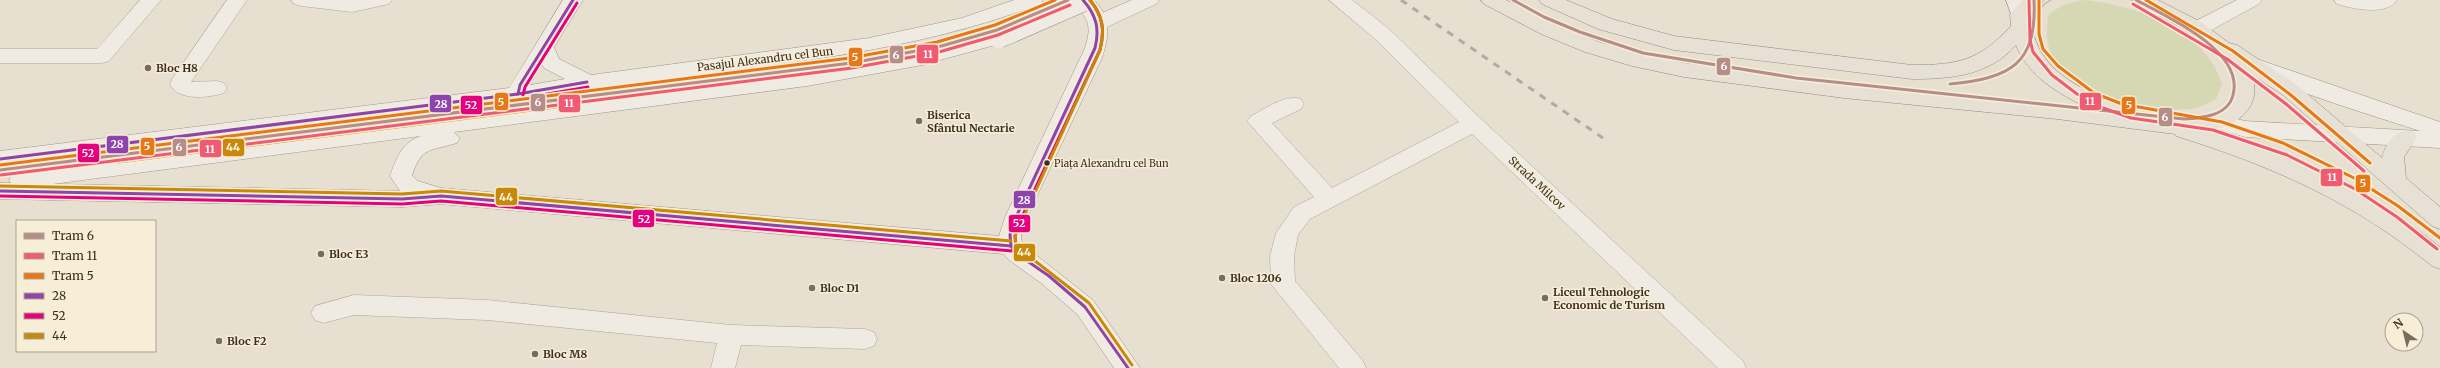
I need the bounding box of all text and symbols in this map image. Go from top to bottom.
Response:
street label: Pasajul Alexandru cel Bun [696,44,835,74]
line badge: 11 [916,44,939,64]
line badge: 6 [889,45,904,64]
line badge: 5 [848,47,863,67]
text: 11 [923,47,933,61]
text: 6 [893,48,900,62]
text: 5 [852,50,858,64]
line badge: 6 [1716,57,1731,76]
text: 6 [1721,59,1728,73]
place label: Bloc H8 [156,61,198,75]
marker: Bloc H8 [143,63,153,73]
line badge: 5 [494,92,509,111]
line badge: 11 [2079,92,2102,111]
line badge: 6 [530,93,546,112]
line badge: 28 [429,94,452,113]
line badge: 11 [558,94,581,113]
text: 11 [2085,94,2095,108]
line badge: 52 [460,95,483,115]
text: 5 [498,95,504,109]
text: 6 [535,95,542,109]
text: 11 [564,96,574,110]
line badge: 5 [2121,96,2136,115]
text: 28 [434,97,448,111]
text: 52 [465,98,478,112]
text: 5 [2126,98,2132,112]
line badge: 6 [2158,107,2173,127]
place label: Biserica Sfântul Nectarie [927,108,1015,135]
text: 6 [2162,110,2169,124]
marker: Biserica Sfântul Nectarie [914,116,924,126]
line badge: 28 [106,135,129,154]
text: 28 [110,137,124,151]
line badge: 5 [140,137,155,156]
line badge: 6 [172,138,187,157]
line badge: 44 [222,138,245,157]
text: 5 [144,139,150,153]
line badge: 11 [199,139,222,158]
text: 6 [176,140,183,154]
text: 44 [226,140,240,154]
text: 11 [205,142,215,156]
line badge: 52 [77,143,100,163]
text: 52 [82,146,95,160]
street label: Strada Milcov [1506,153,1569,213]
place label: Piața Alexandru cel Bun [1054,157,1169,170]
marker: Piața Alexandru cel Bun [1042,158,1052,168]
line badge: 11 [2320,168,2343,187]
text: 11 [2327,170,2337,184]
line badge: 5 [2355,174,2371,193]
text: 5 [2360,176,2366,190]
line badge: 44 [495,187,518,206]
text: 44 [499,190,513,204]
line badge: 28 [1013,190,1036,209]
text: 28 [1017,193,1031,207]
line badge: 52 [632,209,655,228]
text: 52 [638,212,651,226]
line badge: 52 [1008,214,1031,233]
text: 52 [1013,216,1026,230]
legend [16,220,156,352]
text: Tram 6 [52,228,94,243]
line badge: 44 [1013,243,1036,262]
text: 44 [1017,245,1031,259]
place label: Bloc E3 [329,247,369,261]
text: Tram 11 [52,248,98,263]
marker: Bloc E3 [316,249,326,259]
text: Tram 5 [52,268,94,283]
place label: Bloc 1206 [1230,271,1282,285]
marker: Bloc 1206 [1217,273,1227,283]
place label: Bloc D1 [820,281,859,295]
marker: Bloc D1 [807,283,817,293]
place label: Liceul Tehnologic Economic de Turism [1553,285,1665,312]
text: 28 [52,288,66,303]
marker: Liceul Tehnologic Economic de Turism [1540,293,1550,303]
text: 52 [52,308,66,323]
north arrow [2384,312,2424,352]
text: N [2391,315,2406,332]
text: 44 [52,328,67,343]
place label: Bloc F2 [227,334,267,348]
marker: Bloc F2 [214,336,224,346]
place label: Bloc M8 [543,347,587,361]
marker: Bloc M8 [530,349,540,359]

